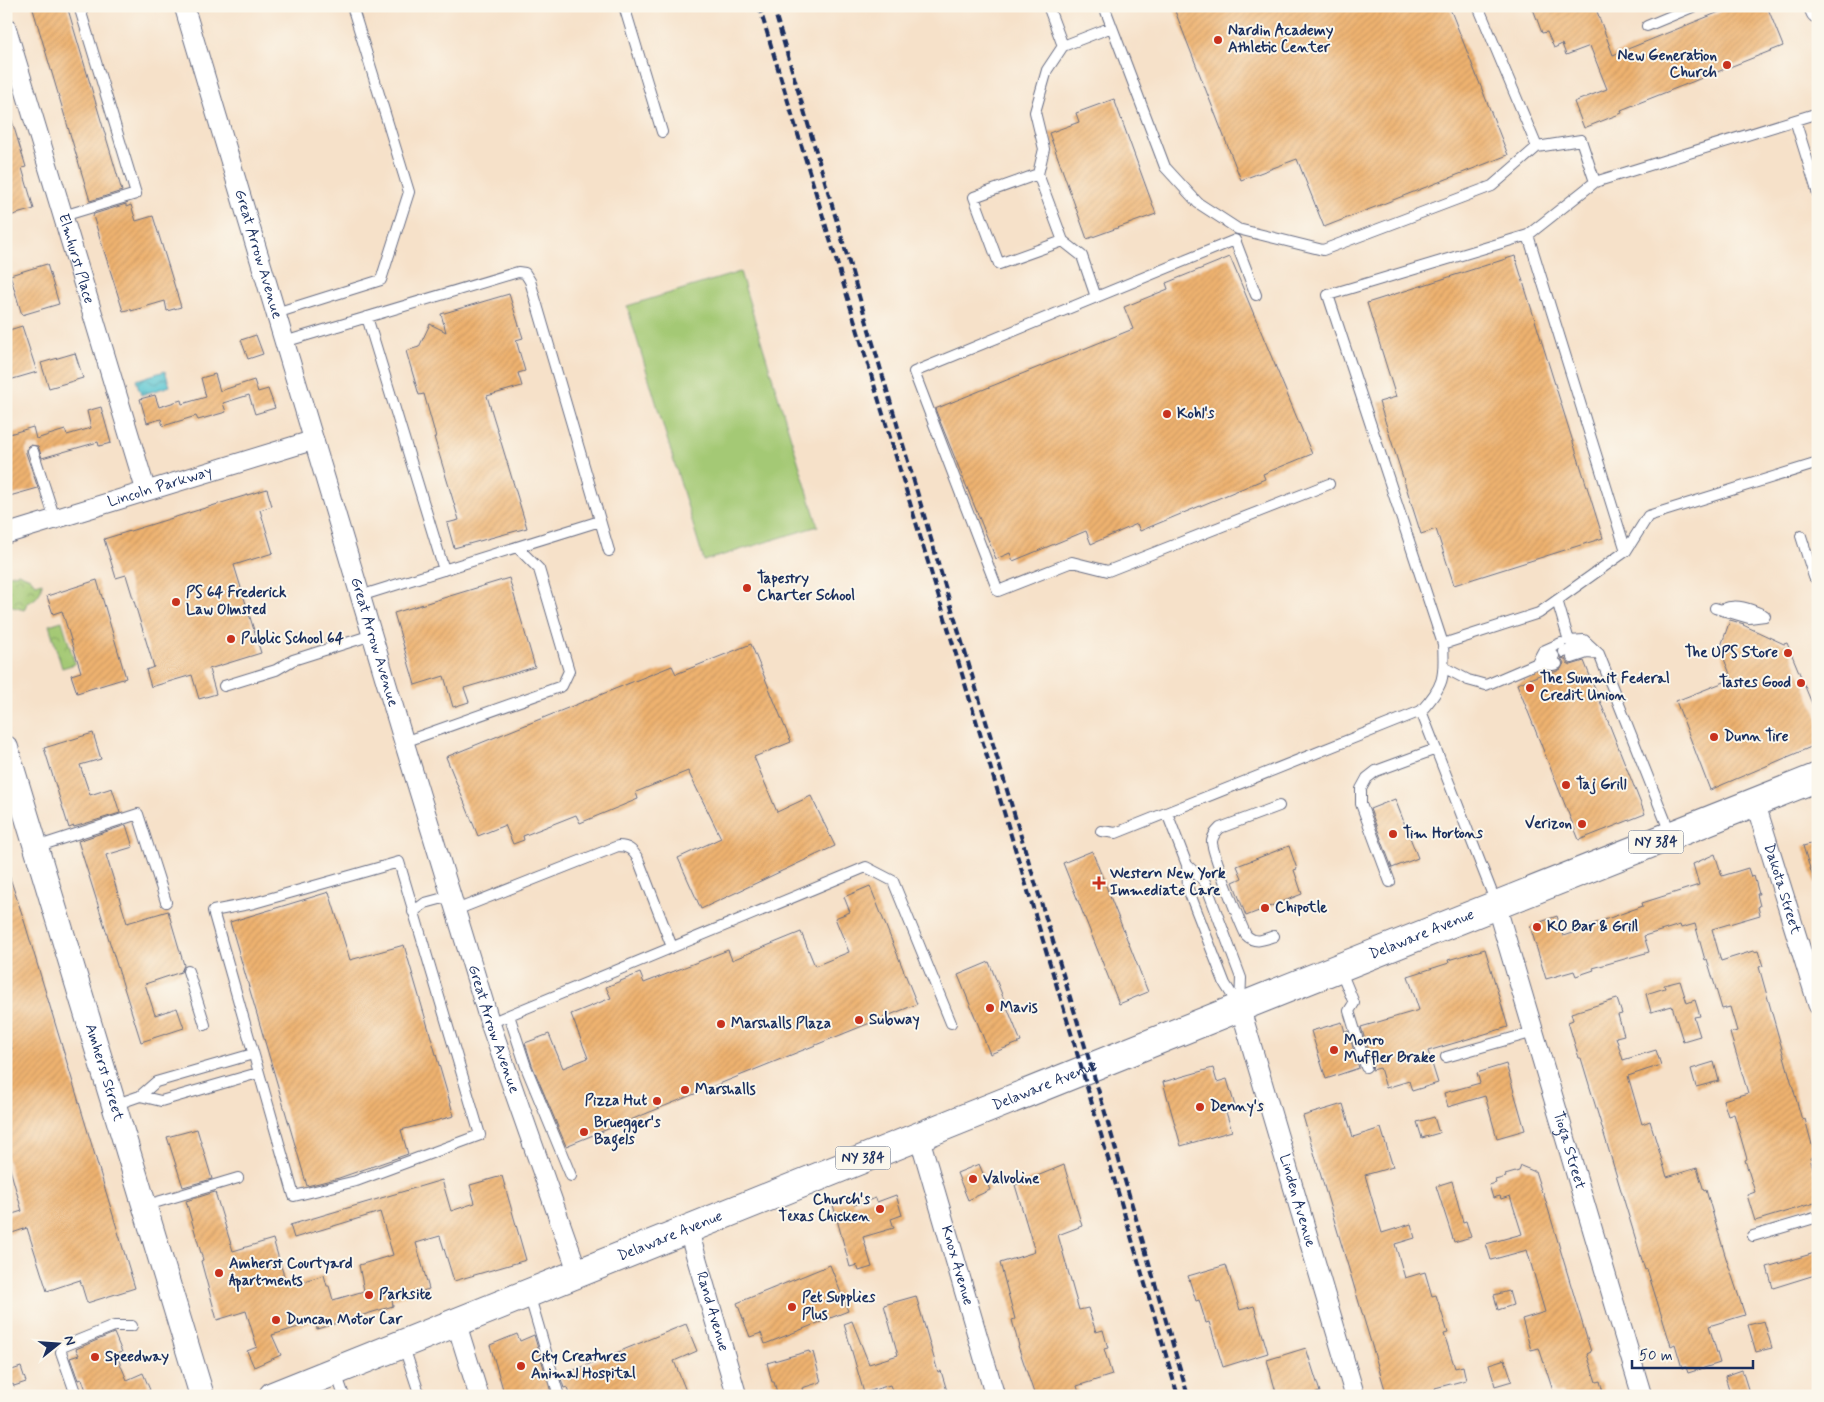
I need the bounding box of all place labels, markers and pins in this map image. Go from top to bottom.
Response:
place label: Nardin Academy Athletic Center [1228,21,1334,58]
marker: Nardin Academy Athletic Center [1212,34,1224,46]
place label: New Generation Church [1617,46,1717,83]
marker: New Generation Church [1721,59,1733,71]
place label: Kohl's [1177,404,1215,424]
marker: Kohl's [1161,408,1173,420]
place label: Tapestry Charter School [757,569,855,606]
marker: Tapestry Charter School [741,582,753,594]
place label: PS 64 Frederick Law Olmsted [186,583,287,620]
marker: PS 64 Frederick Law Olmsted [170,596,182,608]
place label: Public School 64 [241,629,345,649]
marker: Public School 64 [225,633,237,645]
place label: The UPS Store [1685,643,1778,663]
marker: The UPS Store [1782,647,1794,659]
place label: The Summit Federal Credit Union [1540,669,1670,706]
place label: Tastes Good [1719,673,1791,693]
marker: Tastes Good [1795,677,1807,689]
marker: The Summit Federal Credit Union [1524,682,1536,694]
place label: Dunn Tire [1724,727,1789,747]
marker: Dunn Tire [1708,731,1720,743]
place label: Taj Grill [1576,775,1626,795]
marker: Taj Grill [1560,779,1572,791]
place label: Verizon [1525,814,1572,834]
marker: Verizon [1576,818,1588,830]
place label: Tim Hortons [1403,824,1483,844]
marker: Tim Hortons [1387,828,1399,840]
place label: Western New York Immediate Care [1109,864,1226,901]
marker: Western New York Immediate Care [1092,876,1106,890]
place label: Chipotle [1275,898,1327,918]
marker: Chipotle [1259,902,1271,914]
place label: KO Bar & Grill [1547,917,1638,937]
marker: KO Bar & Grill [1531,921,1543,933]
place label: Mavis [1000,998,1038,1018]
marker: Mavis [984,1002,996,1014]
place label: Subway [869,1010,920,1030]
place label: Marshalls Plaza [731,1014,831,1034]
marker: Subway [853,1014,865,1026]
marker: Marshalls Plaza [715,1018,727,1030]
place label: Monro Muffler Brake [1344,1031,1436,1068]
marker: Monro Muffler Brake [1328,1044,1340,1056]
place label: Marshalls [695,1080,756,1100]
marker: Marshalls [679,1084,691,1096]
place label: Pizza Hut [585,1091,647,1111]
marker: Pizza Hut [651,1095,663,1107]
place label: Denny's [1210,1097,1264,1117]
marker: Denny's [1194,1101,1206,1113]
place label: Bruegger's Bagels [594,1113,661,1152]
marker: Bruegger's Bagels [578,1126,590,1138]
place label: Valvoline [983,1169,1040,1189]
marker: Valvoline [967,1173,979,1185]
place label: Church's Texas Chicken [779,1190,870,1227]
marker: Church's Texas Chicken [874,1203,886,1215]
place label: Amherst Courtyard Apartments [229,1254,353,1292]
marker: Amherst Courtyard Apartments [213,1267,225,1279]
place label: Parksite [379,1285,432,1305]
place label: Pet Supplies Plus [802,1288,876,1325]
marker: Parksite [363,1289,375,1301]
marker: Pet Supplies Plus [786,1301,798,1313]
place label: Duncan Motor Car [286,1310,403,1330]
marker: Duncan Motor Car [270,1314,282,1326]
place label: Speedway [105,1347,169,1367]
place label: City Creatures Animal Hospital [531,1347,636,1384]
marker: Speedway [89,1351,101,1363]
marker: City Creatures Animal Hospital [515,1360,527,1372]

